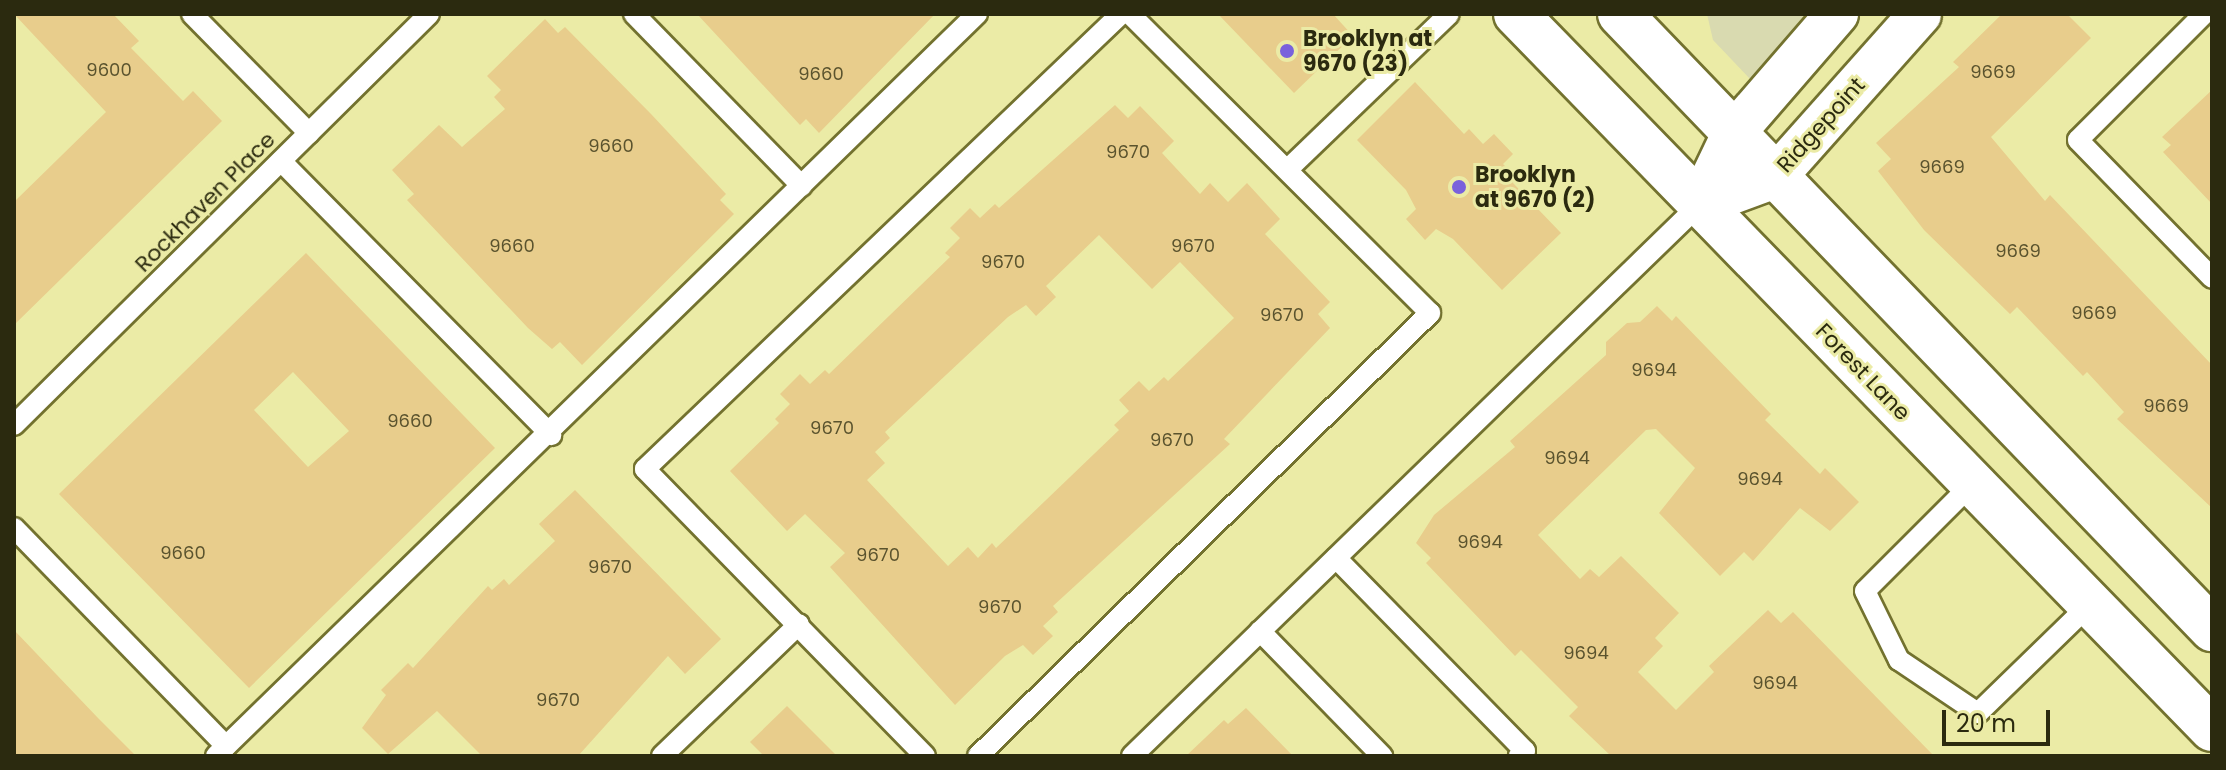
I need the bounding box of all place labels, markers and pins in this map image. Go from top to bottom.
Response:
place label: Brooklyn at 9670 (23) [1303,25,1432,76]
marker: Brooklyn at 9670 (23) [1278,42,1296,60]
place label: Brooklyn at 9670 (2) [1475,161,1595,212]
marker: Brooklyn at 9670 (2) [1450,178,1468,196]

